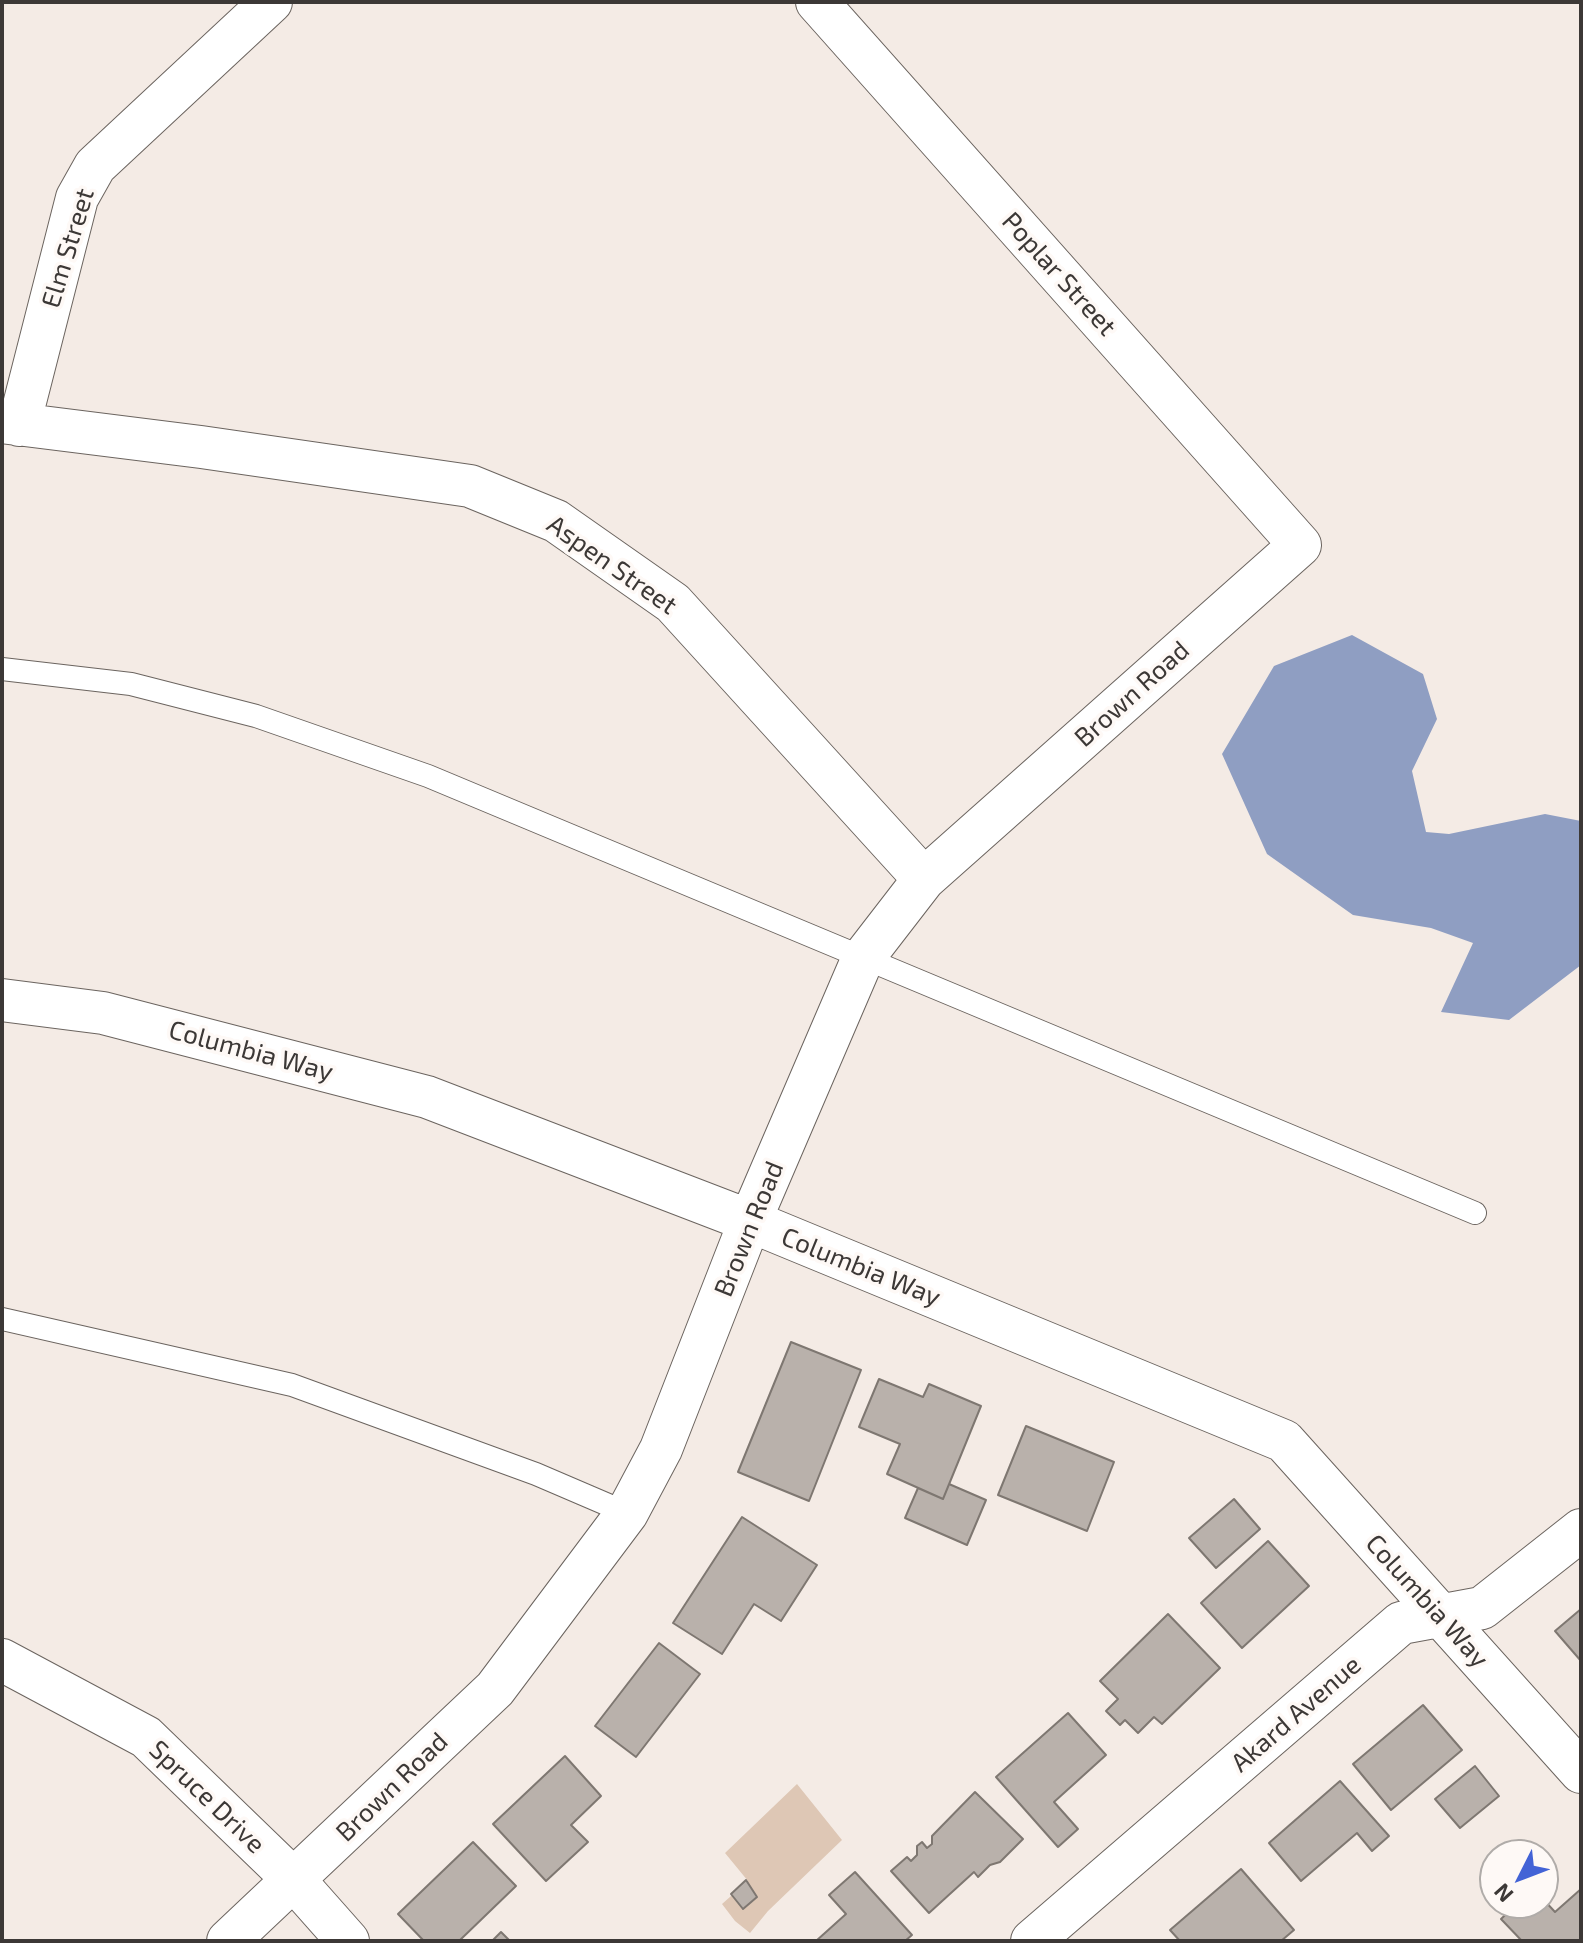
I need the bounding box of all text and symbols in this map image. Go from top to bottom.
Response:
street label: Elm Street [35,185,101,311]
street label: Poplar Street [995,206,1123,342]
street label: Aspen Street [541,509,683,621]
street label: Brown Road [1068,635,1196,753]
street label: Columbia Way [166,1014,336,1088]
street label: Brown Road [708,1157,790,1301]
street label: Columbia Way [777,1221,945,1313]
street label: Columbia Way [1359,1528,1495,1674]
street label: Akard Avenue [1225,1649,1367,1779]
street label: Brown Road [330,1726,454,1848]
street label: Spruce Drive [143,1734,271,1860]
north arrow [1479,1839,1559,1919]
text: N [1488,1879,1518,1908]

